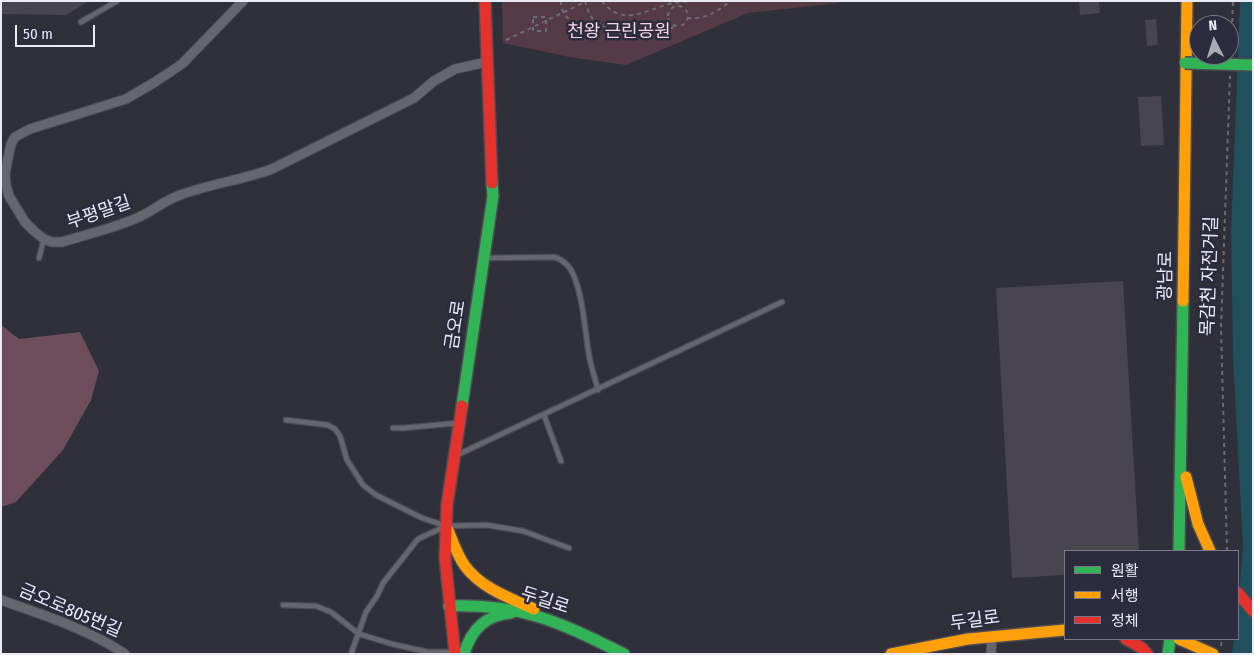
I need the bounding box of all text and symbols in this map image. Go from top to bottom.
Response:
scale bar [18,15,98,47]
north arrow [1189,15,1239,65]
text: N [1208,17,1218,34]
park label: 천왕 근린공원 [567,21,671,43]
text: 50 m [23,25,53,43]
street label: 부평말길 [64,192,134,234]
street label: 목감천 자전거길 [1197,216,1223,336]
street label: 광남로 [1155,251,1177,301]
street label: 금오로 [441,299,471,351]
legend [1064,550,1239,640]
text: 원활 [1111,562,1139,580]
street label: 금오로805번길 [15,580,125,642]
street label: 두길로 [518,583,572,619]
text: 서행 [1111,587,1139,605]
street label: 두길로 [949,607,1001,635]
text: 정체 [1111,612,1139,630]

